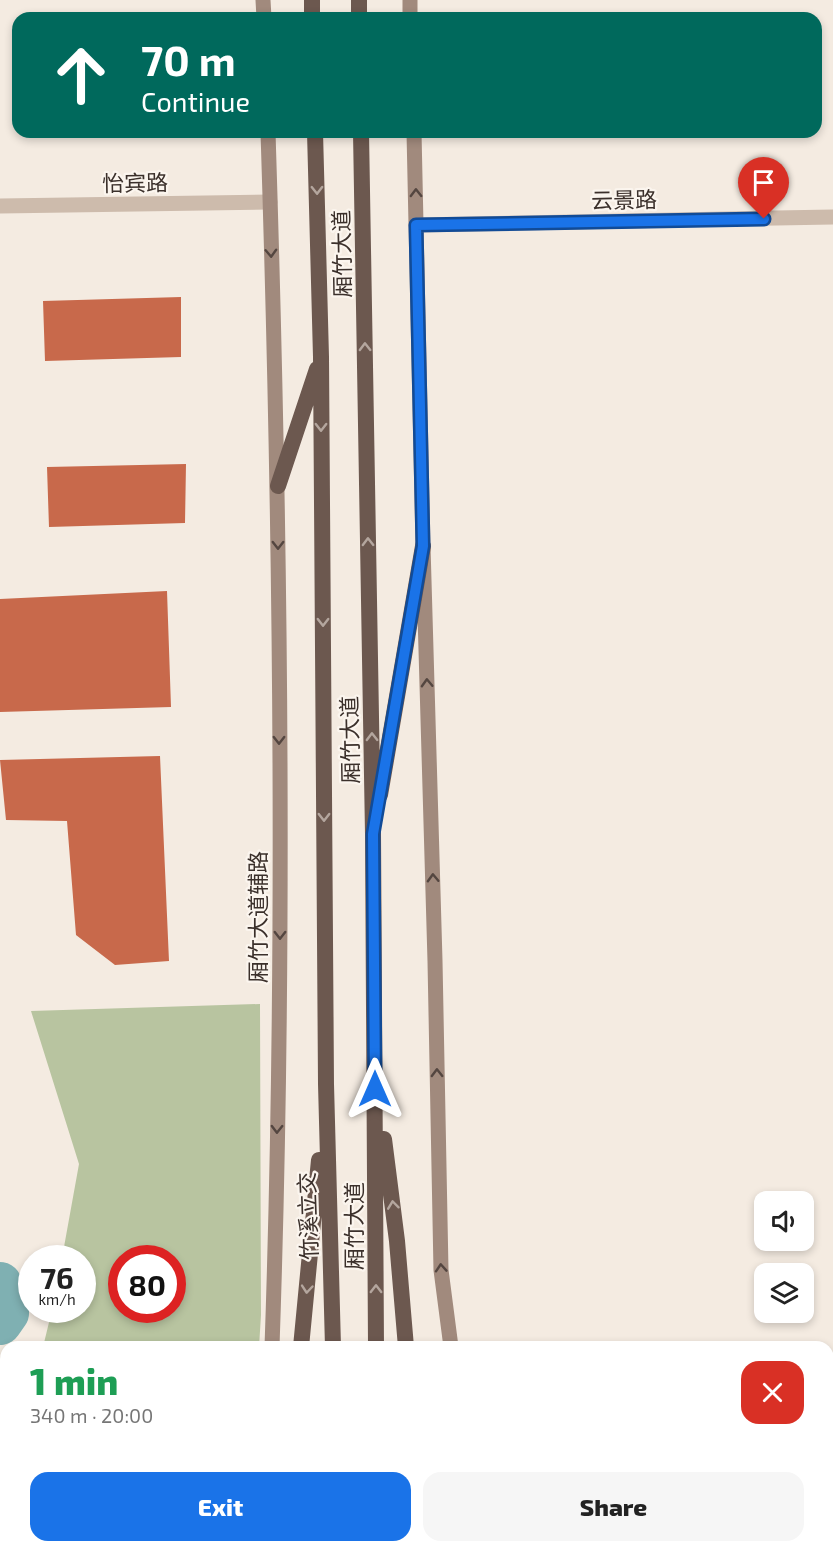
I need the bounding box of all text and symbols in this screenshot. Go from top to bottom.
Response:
text: 70 m [141,34,236,84]
icon: ahead [42,36,120,114]
text: Continue [141,85,250,117]
pin [738,157,789,219]
icon: arrive [747,166,780,199]
street label: 怡宾路 [102,168,168,196]
street label: 云景路 [591,185,657,213]
one-way arrow [310,186,323,195]
one-way arrow [409,189,422,198]
street label: 厢竹大道 [327,210,355,298]
one-way arrow [265,249,278,258]
one-way arrow [359,342,371,351]
one-way arrow [315,423,327,432]
one-way arrow [362,537,374,546]
one-way arrow [272,540,284,549]
one-way arrow [316,618,329,627]
one-way arrow [421,679,433,688]
street label: 厢竹大道 [335,696,363,784]
one-way arrow [365,732,378,741]
one-way arrow [273,735,285,744]
one-way arrow [318,813,330,822]
street label: 厢竹大道辅路 [244,851,270,983]
one-way arrow [427,874,439,883]
one-way arrow [274,930,287,939]
position arrow [343,1057,407,1121]
one-way arrow [431,1069,443,1078]
one-way arrow [271,1125,284,1134]
street label: 竹溪立交 [292,1172,322,1260]
street label: 厢竹大道 [340,1182,366,1270]
map controls [754,1191,814,1323]
button: sound [754,1191,814,1251]
one-way arrow [387,1201,399,1210]
speed limit sign: 80 [108,1245,186,1323]
text: 76 [40,1259,74,1295]
button: layers [754,1263,814,1323]
one-way arrow [435,1264,448,1273]
one-way arrow [301,1284,314,1294]
one-way arrow [370,1284,382,1293]
text: km/h [38,1290,76,1308]
text: 1 min [30,1359,118,1402]
button: close [741,1361,804,1424]
text: 340 m · 20:00 [30,1403,153,1427]
button: Exit [30,1472,411,1541]
button: Share [423,1472,804,1541]

